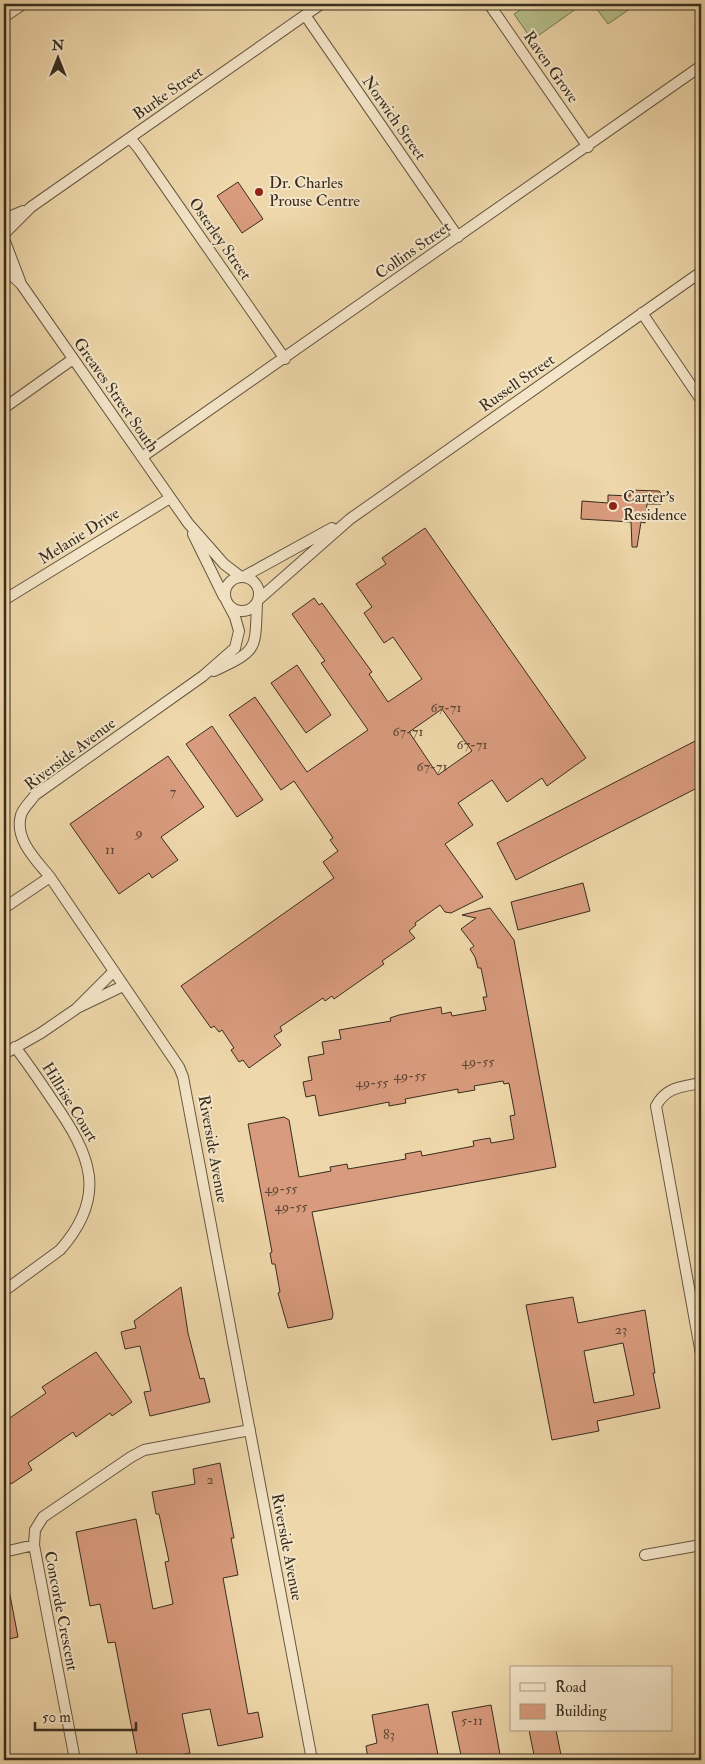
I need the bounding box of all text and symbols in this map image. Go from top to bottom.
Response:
street label: Raven Grove [519,27,583,107]
north arrow [32,32,82,82]
text: N [51,37,65,54]
street label: Burke Street [129,62,207,124]
street label: Norwich Street [358,72,430,164]
place label: Dr. Charles Prouse Centre [269,173,360,211]
marker: Dr. Charles Prouse Centre [253,186,265,198]
street label: Osterley Street [184,194,256,284]
street label: Collins Street [371,217,455,283]
street label: Greaves Street South [69,334,163,457]
street label: Russell Street [475,350,559,416]
place label: Carter's Residence [623,487,687,525]
marker: Carter's Residence [607,500,619,512]
street label: Melanie Drive [35,503,123,569]
house number: 67-71 [431,699,461,716]
street label: Riverside Avenue [20,713,120,795]
house number: 67-71 [393,723,423,740]
house number: 67-71 [457,736,487,753]
house number: 67-71 [417,758,447,775]
house number: 7 [170,783,177,800]
house number: 9 [134,824,143,841]
house number: 11 [105,841,115,858]
house number: 49-55 [462,1053,495,1070]
street label: Hillrise Court [38,1058,102,1146]
house number: 49-55 [394,1067,427,1084]
house number: 49-55 [356,1074,389,1091]
street label: Riverside Avenue [194,1094,232,1205]
house number: 49-55 [265,1180,298,1197]
house number: 49-55 [275,1198,308,1215]
house number: 23 [615,1321,627,1338]
house number: 2 [206,1471,214,1488]
street label: Riverside Avenue [267,1492,307,1603]
street label: Concorde Crescent [40,1549,82,1673]
legend [510,1666,672,1732]
text: Road [555,1678,587,1697]
scale bar [35,1699,136,1731]
text: Building [555,1702,607,1721]
text: 50 m [42,1708,71,1727]
house number: 5-11 [461,1712,483,1729]
house number: 83 [383,1726,395,1743]

